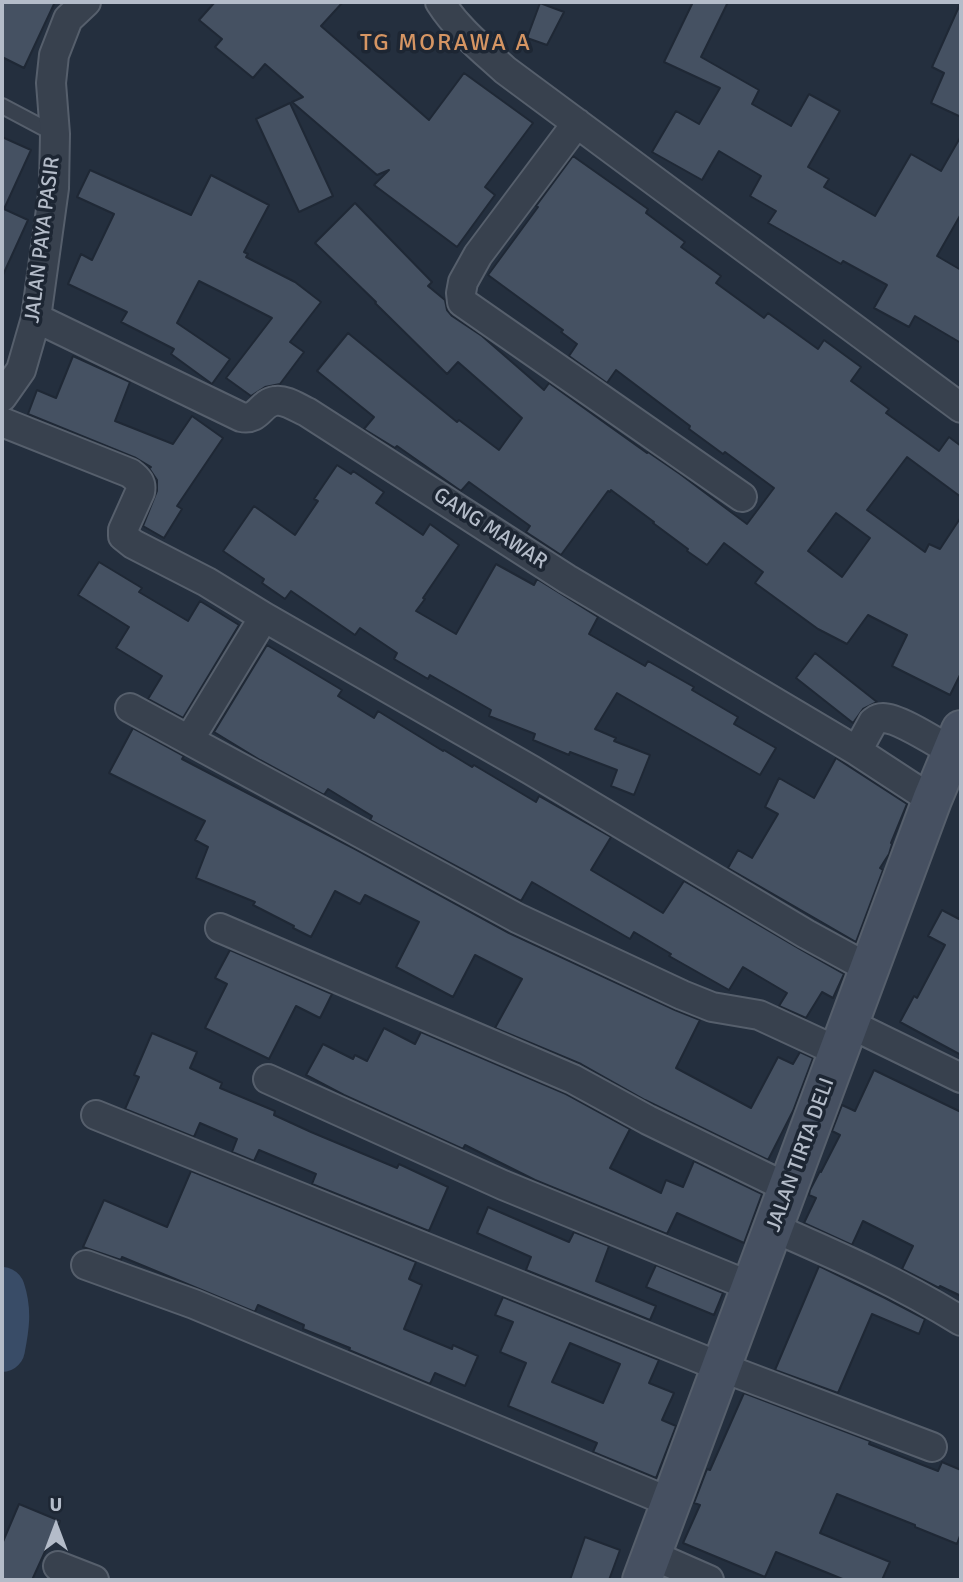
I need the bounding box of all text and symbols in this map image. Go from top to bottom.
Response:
district label: TG MORAWA A [361,30,531,58]
street label: JALAN PAYA PASIR [20,155,66,325]
street label: GANG MAWAR [428,483,552,575]
street label: JALAN TIRTA DELI [761,1075,841,1235]
north arrow [21,1491,91,1561]
text: U [50,1493,62,1517]

